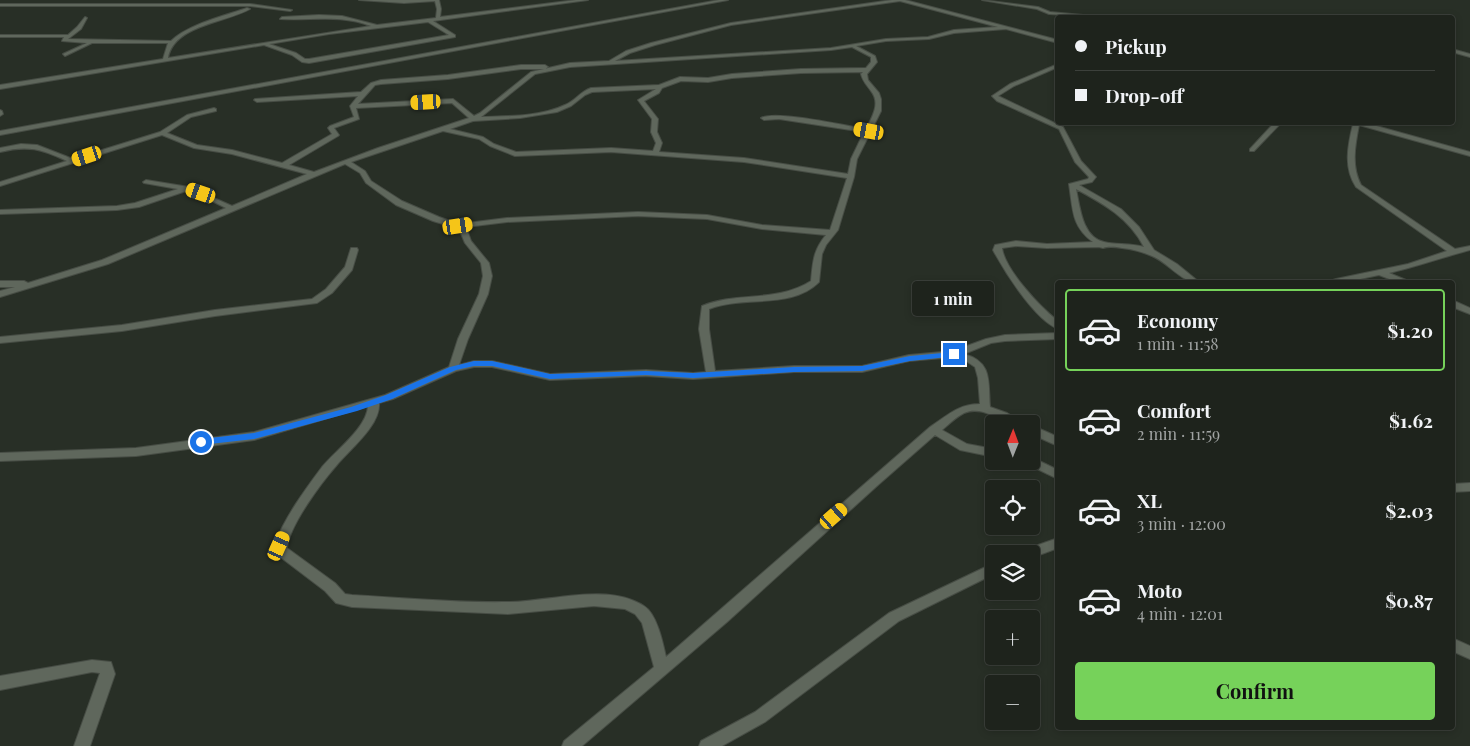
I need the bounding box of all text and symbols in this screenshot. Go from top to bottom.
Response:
text: Pickup [1105,33,1167,59]
text: Drop-off [1105,82,1183,108]
car [410,94,441,110]
car [852,121,885,141]
car [70,144,103,168]
car [184,181,217,205]
car [442,216,473,236]
callout: 1 min [913,282,995,316]
text: 1 min [933,288,973,309]
text: Economy [1137,307,1218,333]
icon: car [1077,308,1122,353]
text: $1.20 [1387,317,1433,343]
text: 1 min · 11:58 [1137,333,1219,354]
route end [943,343,965,365]
text: Comfort [1137,397,1211,423]
icon: car [1077,398,1122,443]
text: $1.62 [1389,407,1433,433]
north arrow [985,415,1040,470]
map controls [985,415,1040,730]
text: 2 min · 11:59 [1137,423,1220,444]
route start [190,431,212,453]
button: locate [985,480,1040,535]
text: XL [1137,487,1162,513]
icon: car [1077,488,1122,533]
text: $2.03 [1385,497,1433,523]
car [817,500,850,532]
text: 3 min · 12:00 [1137,513,1226,534]
car [266,529,291,563]
button: layers [985,545,1040,600]
text: Moto [1137,577,1182,603]
icon: car [1077,578,1122,623]
text: $0.87 [1385,587,1433,613]
text: 4 min · 12:01 [1137,603,1223,624]
button: + [985,610,1040,665]
button: Confirm [1075,662,1435,720]
button: − [985,675,1040,730]

